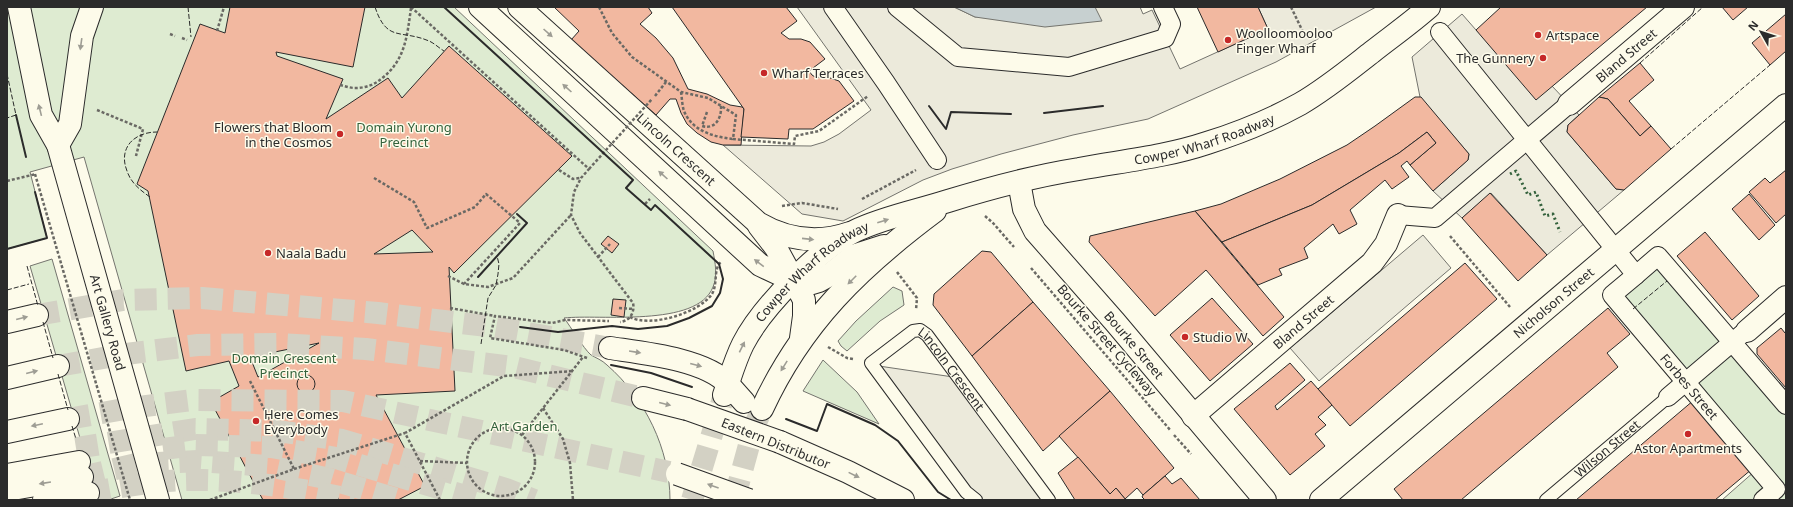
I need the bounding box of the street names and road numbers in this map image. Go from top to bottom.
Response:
street label: Bland Street [1592,24,1661,87]
street label: Lincoln Crescent [633,109,720,190]
street label: Cowper Wharf Roadway [1133,109,1278,169]
street label: Cowper Wharf Roadway [751,217,871,326]
street label: Nicholson Street [1509,263,1598,342]
street label: Art Gallery Road [86,272,130,373]
street label: Bourke Street Cycleway [1054,281,1160,399]
street label: Bland Street [1269,290,1338,353]
street label: Bourke Street [1101,308,1167,382]
street label: Lincoln Crescent [915,323,989,414]
street label: Forbes Street [1656,350,1723,424]
street label: Eastern Distributor [719,413,834,473]
street label: Wilson Street [1570,415,1644,481]

